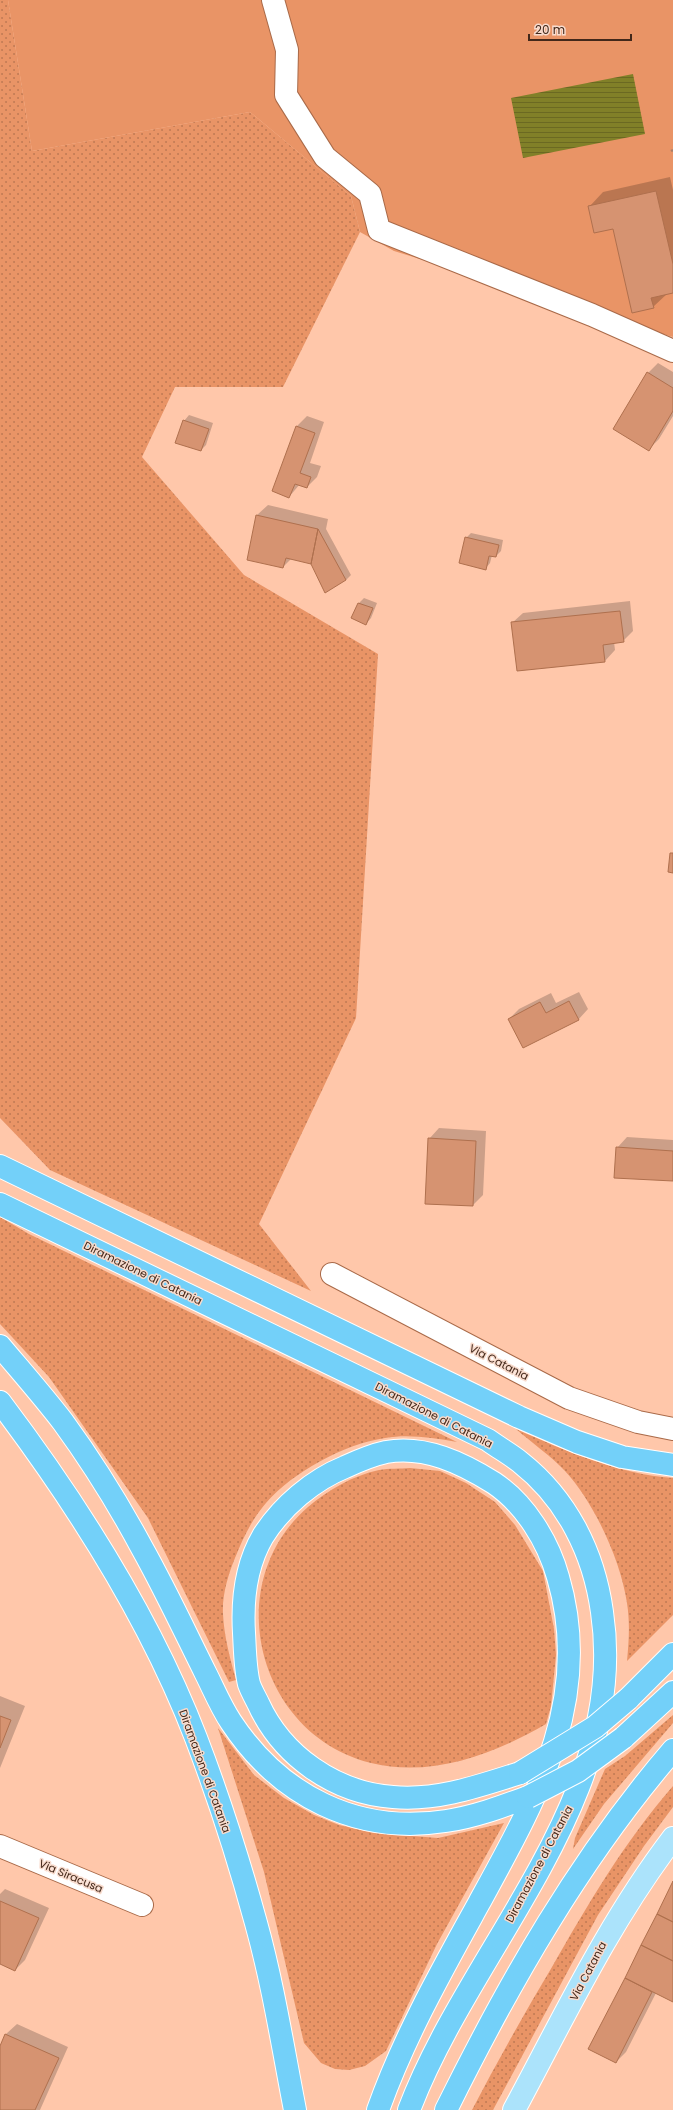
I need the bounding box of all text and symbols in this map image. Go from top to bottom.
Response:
scale bar [529,16,631,42]
text: 20 m [535,21,565,38]
street label: Diramazione di Catania [81,1237,205,1309]
street label: Via Catania [466,1340,532,1384]
street label: Diramazione di Catania [372,1378,496,1452]
street label: Diramazione di Catania [175,1707,235,1835]
street label: Diramazione di Catania [501,1803,577,1925]
street label: Via Siracusa [37,1855,105,1897]
street label: Via Catania [566,1939,610,2003]

